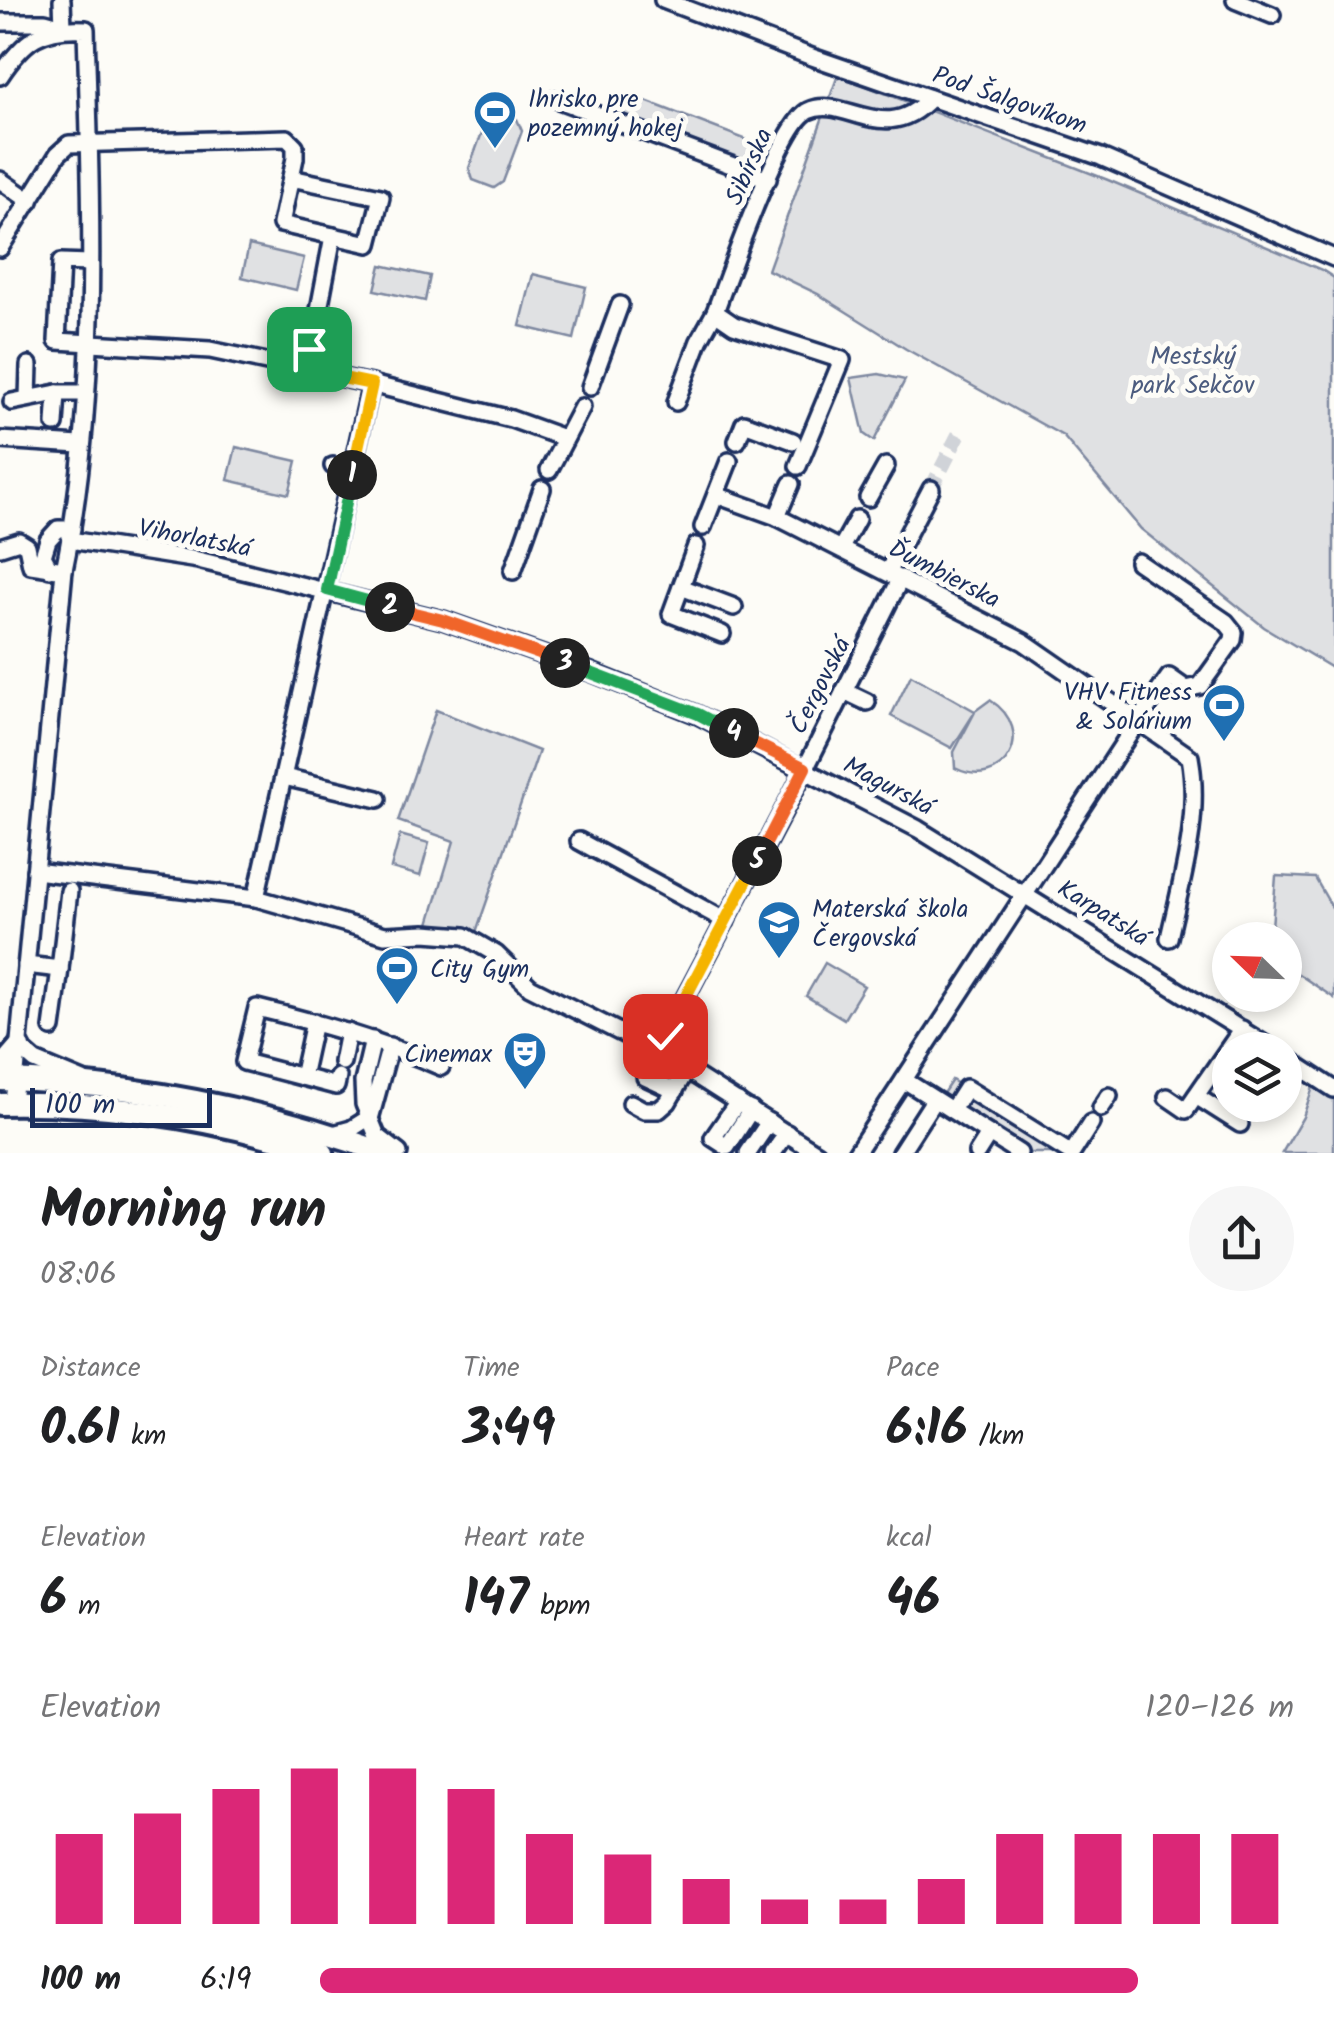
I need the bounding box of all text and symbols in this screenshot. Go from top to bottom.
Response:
street label: Pod Šalgovíkom [927,56,1092,146]
place label: Ihrisko pre pozemný hokej [527,80,684,149]
sports icon: Ihrisko pre pozemný hokej [472,89,518,150]
street label: Sibírska [715,122,785,212]
pin [267,307,352,392]
icon: arrive [282,322,337,377]
park label: Mestský park Sekčov [1130,337,1255,406]
pin: 1 [327,450,377,500]
text: 1 [348,452,356,497]
street label: Vihorlatská [135,508,257,570]
street label: Ďumbierska [881,530,1007,620]
pin: 2 [365,582,415,632]
text: 2 [382,584,398,629]
street label: Čergovská [779,628,863,742]
pin: 3 [540,638,590,688]
text: 3 [557,640,573,685]
place label: VHV Fitness & Solárium [1064,673,1192,742]
sports icon: VHV Fitness & Solárium [1201,682,1247,743]
pin: 4 [709,708,759,758]
text: 4 [726,710,742,755]
street label: Magurská [835,746,943,828]
pin: 5 [732,836,782,886]
text: 5 [750,838,764,883]
street label: Karpatská [1049,870,1159,959]
place label: Materská škola Čergovská [812,890,968,959]
school or university icon: Materská škola Čergovská [756,899,802,960]
north arrow [1212,922,1302,1012]
map controls [1212,922,1302,1122]
sports icon: City Gym [374,945,420,1006]
place label: City Gym [430,950,529,990]
pin [623,994,708,1079]
icon: check [638,1009,693,1064]
theatre icon: Cinemax [502,1030,548,1091]
button: layers [1212,1032,1302,1122]
place label: Cinemax [404,1035,493,1075]
scale bar [30,1083,212,1128]
text: 100 m [45,1083,115,1128]
text: Morning run [40,1169,327,1256]
button: share [1189,1186,1294,1291]
text: 08:06 [40,1250,117,1301]
text: Distance [40,1346,141,1391]
text: Time [463,1346,520,1391]
text: Pace [886,1346,939,1391]
text: 0.61 [40,1391,120,1471]
text: 3:49 [463,1391,555,1471]
text: 6:16 [886,1391,968,1471]
text: km [120,1414,166,1459]
text: /km [968,1414,1024,1459]
text: Elevation [40,1516,146,1561]
text: Heart rate [463,1516,585,1561]
text: kcal [886,1516,932,1561]
text: 6 [40,1561,67,1641]
text: 147 [463,1561,529,1641]
text: 46 [886,1561,940,1641]
text: m [67,1584,101,1629]
text: bpm [529,1584,591,1629]
text: Elevation [40,1683,161,1734]
text: 120–126 m [1145,1683,1294,1734]
text: 100 m [40,1955,121,2006]
text: 6:19 [200,1955,251,2006]

